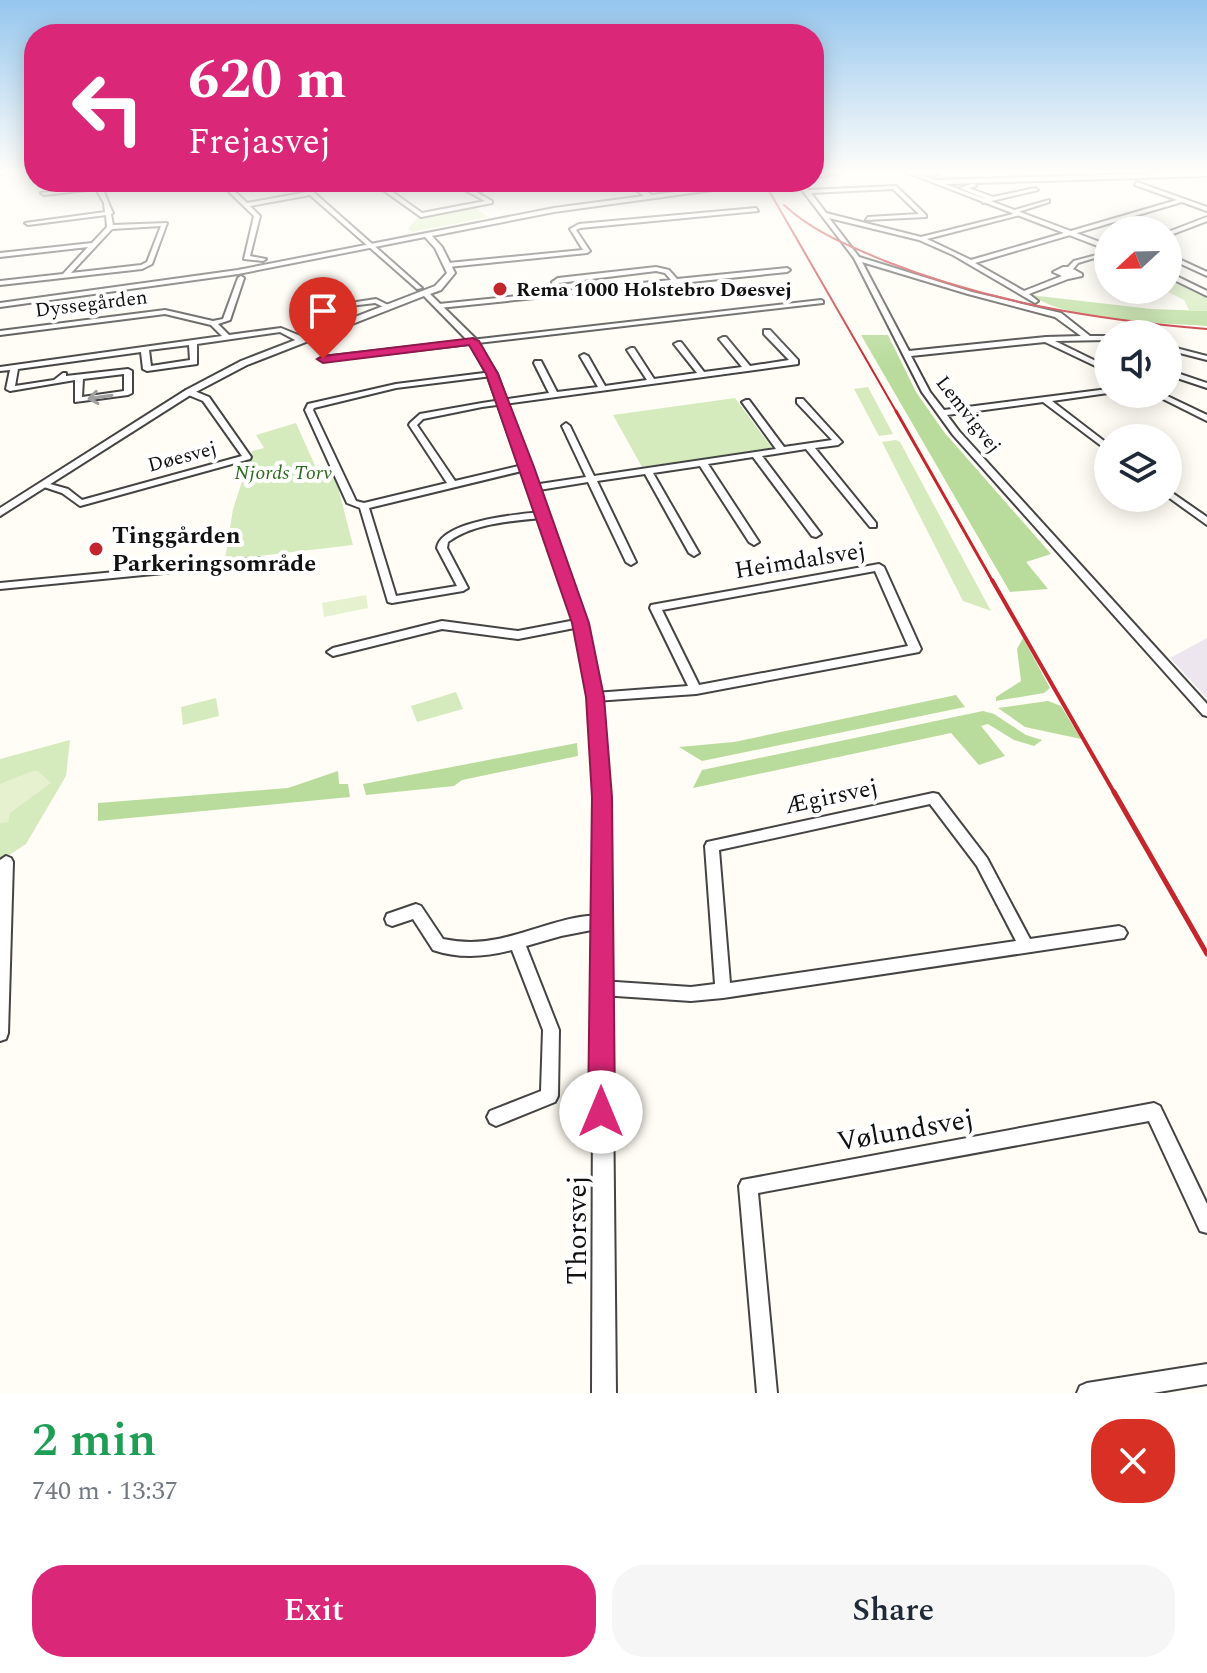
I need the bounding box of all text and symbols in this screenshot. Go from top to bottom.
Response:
text: 620 m [188,38,347,123]
icon: left [56,56,160,160]
text: Frejasvej [188,115,331,170]
north arrow [1094,216,1182,304]
map controls [1094,216,1182,512]
place label: Rema 1000 Holstebro Døesvej [516,275,792,305]
pin [289,277,357,359]
marker: Rema 1000 Holstebro Døesvej [491,280,509,298]
street label: Dyssegården [33,282,149,326]
icon: arrive [301,289,345,333]
button: sound [1094,320,1182,408]
street label: Lemvigvej [928,369,1008,460]
one-way arrow [87,390,113,405]
button: layers [1094,424,1182,512]
street label: Døesvej [144,433,220,481]
park label: Njords Torv [234,458,332,488]
place label: Tinggården Parkeringsområde [112,518,316,582]
street label: Heimdalsvej [732,533,868,589]
marker: Tinggården Parkeringsområde [87,540,105,558]
street label: Ægirsvej [781,770,881,824]
position arrow [559,1070,643,1154]
street label: Vølundsvej [833,1097,977,1164]
street label: Thorsvej [556,1175,599,1285]
text: 2 min [32,1404,157,1477]
button: close [1091,1419,1175,1503]
text: 740 m · 13:37 [32,1471,178,1511]
button: Exit [32,1565,596,1657]
button: Share [612,1565,1175,1657]

